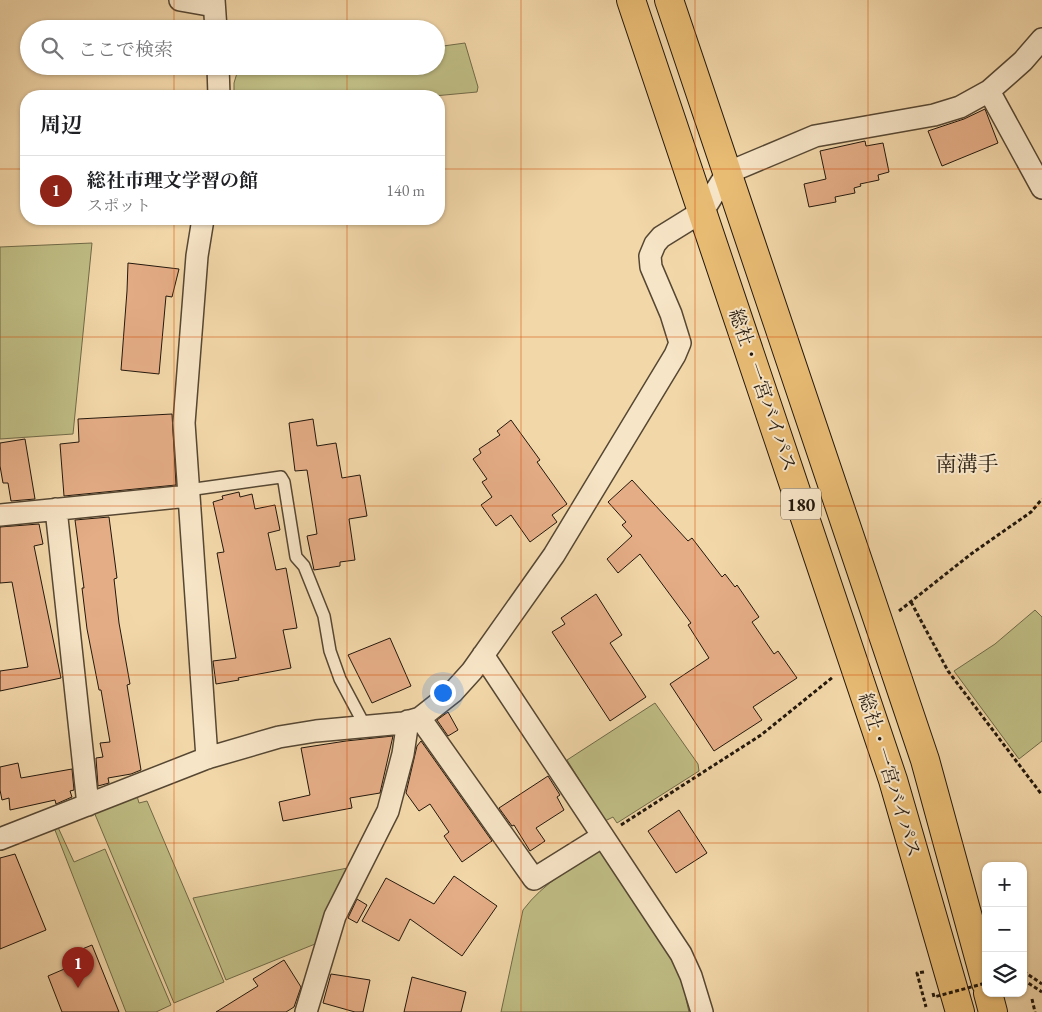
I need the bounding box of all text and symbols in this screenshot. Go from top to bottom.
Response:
search box [20,20,445,75]
icon: search [38,34,66,62]
text: ここで検索 [78,37,173,62]
text: 周辺 [40,111,82,138]
text: 総社市理文学習の館 [87,168,258,193]
text: 1 [52,180,60,201]
text: 140 m [386,180,425,201]
text: スポット [87,195,151,216]
street label: 総社・一宮バイパス [723,305,803,475]
district label: 南溝手 [936,450,999,477]
road number: 180 [781,488,821,520]
your location [430,680,456,706]
street label: 総社・一宮バイパス [853,690,927,860]
map controls [982,862,1027,997]
button: + [982,862,1027,907]
button: − [982,907,1027,952]
pin: 1 [62,947,94,988]
button: layers [982,952,1027,997]

